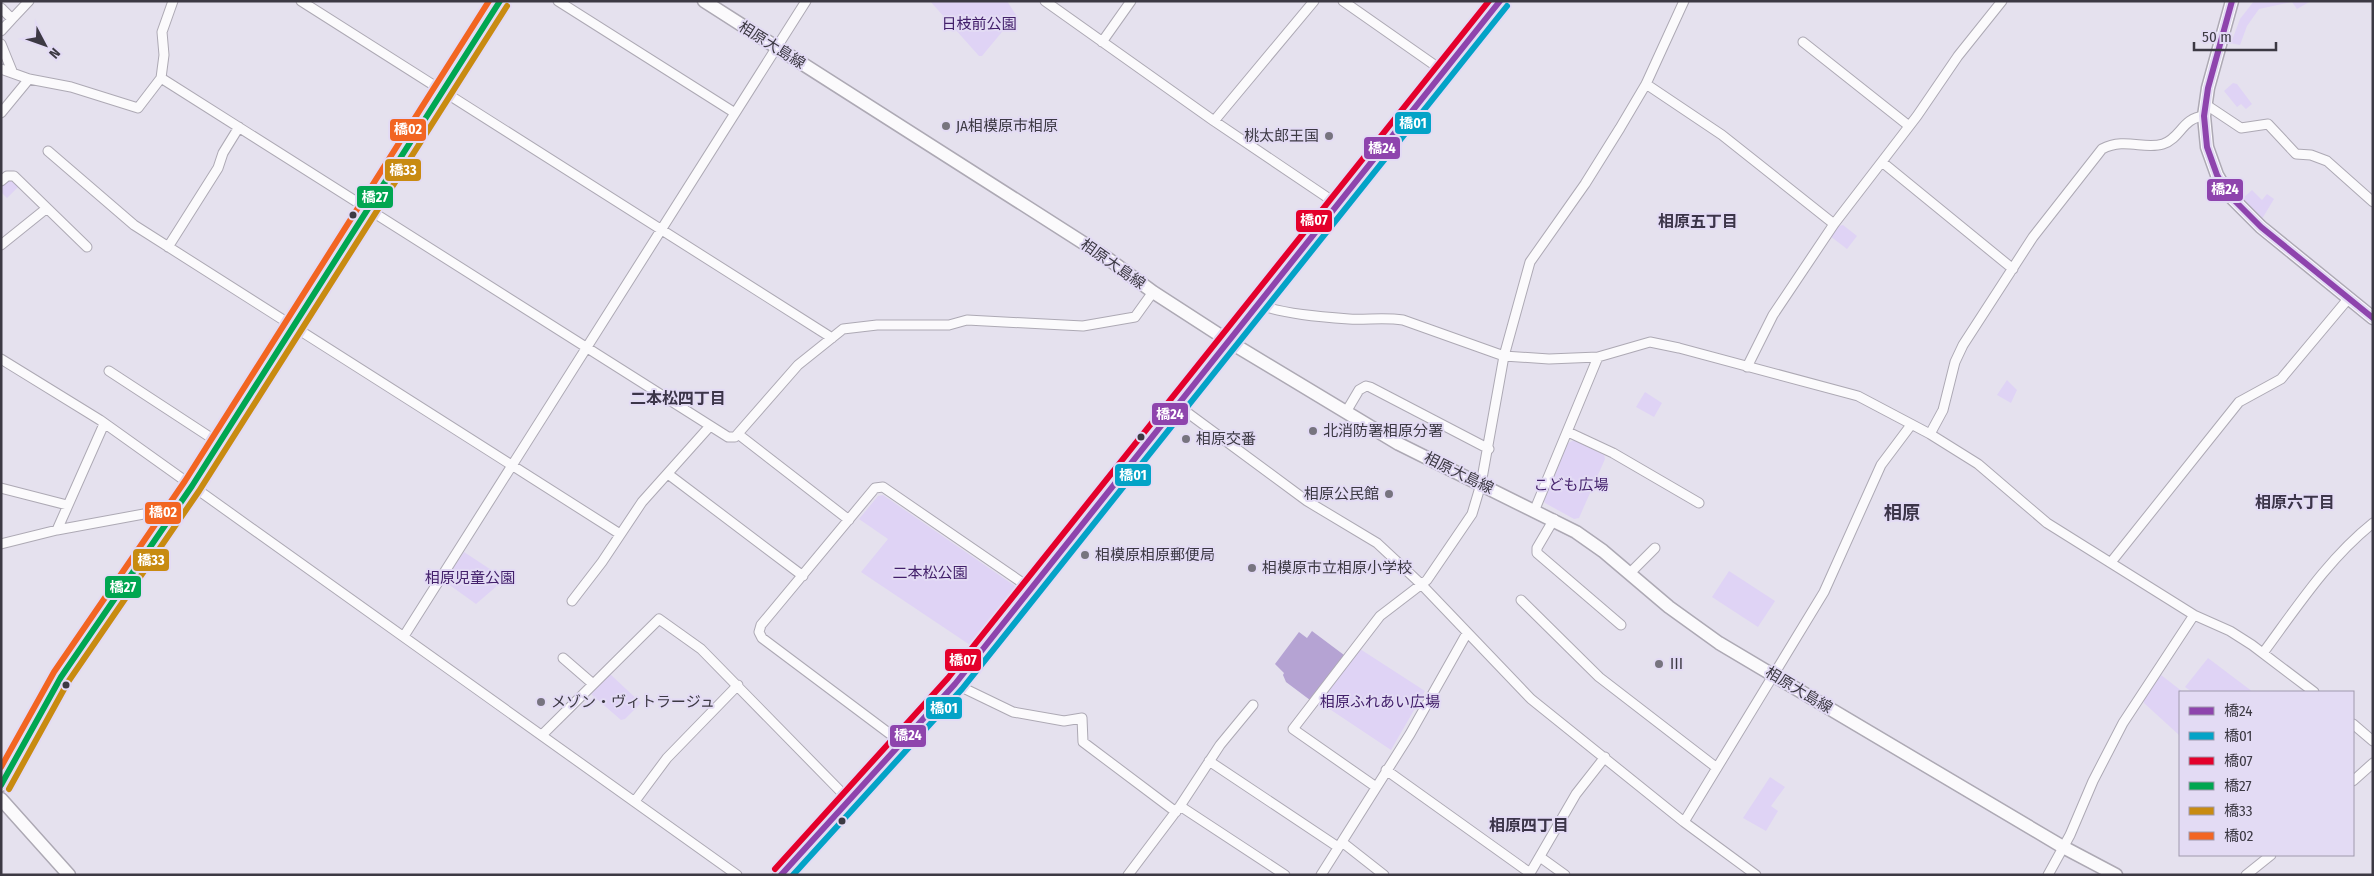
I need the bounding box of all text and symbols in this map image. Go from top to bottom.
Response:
park label: 日枝前公園 [941,15,1017,33]
street label: 相原大島線 [735,17,809,73]
north arrow [20,20,70,70]
scale bar [2194,20,2276,52]
text: 50 m [2202,28,2232,46]
text: N [45,44,64,62]
line badge: 橋01 [1394,111,1432,135]
text: 橋01 [1399,115,1427,132]
place label: JA相模原市相原 [956,117,1058,135]
line badge: 橋02 [389,118,427,142]
marker: JA相模原市相原 [940,120,952,132]
text: 橋02 [394,121,423,138]
place label: 桃太郎王国 [1244,127,1319,145]
marker: 桃太郎王国 [1323,130,1335,142]
line badge: 橋24 [1363,136,1401,160]
text: 橋24 [1368,140,1396,157]
line badge: 橋33 [384,158,422,182]
text: 橋33 [389,162,417,179]
line badge: 橋24 [2206,178,2244,202]
text: 橋24 [2211,181,2239,198]
line badge: 橋27 [356,185,394,209]
text: 橋27 [362,189,388,206]
line badge: 橋07 [1295,209,1333,233]
unlabelled marker [348,210,358,220]
text: 橋07 [1300,212,1328,229]
district label: 相原五丁目 [1658,212,1738,231]
street label: 相原大島線 [1077,235,1149,293]
district label: 二本松四丁目 [630,389,726,408]
line badge: 橋24 [1151,402,1189,426]
text: 橋24 [1156,406,1184,423]
place label: 北消防署相原分署 [1323,422,1443,440]
marker: 北消防署相原分署 [1307,425,1319,437]
place label: 相原交番 [1196,430,1256,448]
unlabelled marker [1136,432,1146,442]
marker: 相原交番 [1180,433,1192,445]
street label: 相原大島線 [1421,448,1497,498]
line badge: 橋01 [1114,463,1152,487]
text: 橋01 [1119,467,1147,484]
park label: こども広場 [1533,476,1609,494]
place label: 相原公民館 [1304,485,1379,503]
marker: 相原公民館 [1383,488,1395,500]
district label: 相原六丁目 [2255,493,2335,512]
line badge: 橋02 [144,501,182,525]
district label: 相原 [1884,502,1920,524]
text: 橋02 [149,504,178,521]
place label: 相模原相原郵便局 [1095,546,1215,564]
line badge: 橋33 [132,548,170,572]
marker: 相模原相原郵便局 [1079,549,1091,561]
text: 橋33 [137,552,165,569]
place label: 相模原市立相原小学校 [1262,559,1412,577]
marker: 相模原市立相原小学校 [1246,562,1258,574]
park label: 二本松公園 [892,564,968,582]
park label: 相原児童公園 [425,569,515,587]
line badge: 橋27 [104,575,142,599]
text: 橋27 [110,579,136,596]
line badge: 橋07 [944,648,982,672]
text: 橋07 [949,652,977,669]
place label: Ⅲ [1669,655,1684,673]
marker: Ⅲ [1653,658,1665,670]
street label: 相原大島線 [1762,663,1836,717]
unlabelled marker [61,680,71,690]
legend [2179,691,2354,856]
place label: メゾン・ヴィトラージュ [551,693,715,711]
park label: 相原ふれあい広場 [1320,693,1440,711]
marker: メゾン・ヴィトラージュ [535,696,547,708]
line badge: 橋01 [925,696,963,720]
text: 橋01 [930,700,958,717]
text: 橋24 [2224,702,2253,720]
line badge: 橋24 [889,724,927,748]
text: 橋24 [894,727,922,744]
text: 橋01 [2224,727,2252,745]
text: 橋07 [2224,752,2253,770]
text: 橋27 [2224,777,2252,795]
text: 橋33 [2224,802,2253,820]
unlabelled marker [837,816,847,826]
district label: 相原四丁目 [1489,816,1569,835]
text: 橋02 [2224,827,2254,845]

